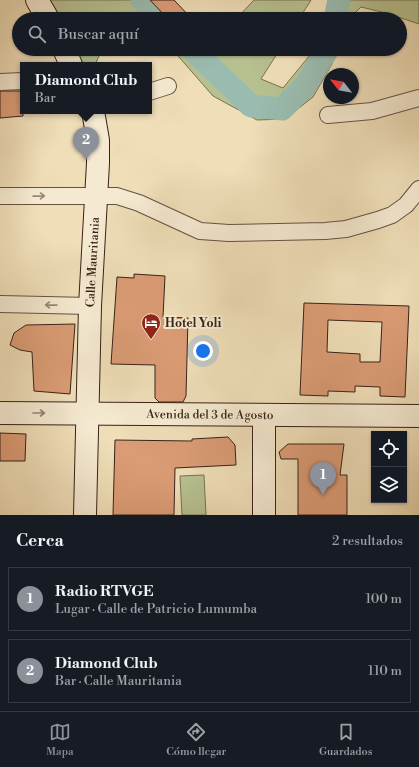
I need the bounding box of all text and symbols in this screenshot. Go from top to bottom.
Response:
search box [12,12,407,56]
icon: search [26,23,48,45]
text: Buscar aquí [58,25,139,44]
popup [20,62,152,114]
north arrow [323,68,359,104]
text: Diamond Club [35,71,137,90]
text: Bar [35,90,56,106]
pin: 2 [73,127,99,160]
one-way arrow [32,192,45,200]
street label: Calle Mauritania [82,216,103,308]
one-way arrow [45,301,58,309]
hotel icon: Hotel Yoli [140,312,162,340]
place label: Hotel Yoli [165,316,221,331]
your location [193,341,213,361]
street label: Avenida del 3 de Agosto [145,407,274,422]
one-way arrow [32,409,45,417]
map controls [371,431,407,503]
button: locate [371,431,407,467]
pin: 1 [310,462,336,495]
button: layers [371,467,407,503]
text: Cerca [16,530,64,552]
text: 2 resultados [332,533,403,549]
text: Radio RTVGE [55,582,153,601]
text: 1 [27,591,33,607]
text: 100 m [366,591,402,607]
text: Lugar · Calle de Patricio Lumumba [55,601,257,617]
text: Diamond Club [55,654,158,673]
text: 2 [26,663,34,679]
text: 110 m [368,663,402,679]
text: Bar · Calle Mauritania [55,673,182,689]
tab: Mapa [46,721,74,759]
tab: Cómo llegar [166,721,226,759]
tab: Guardados [319,721,373,759]

